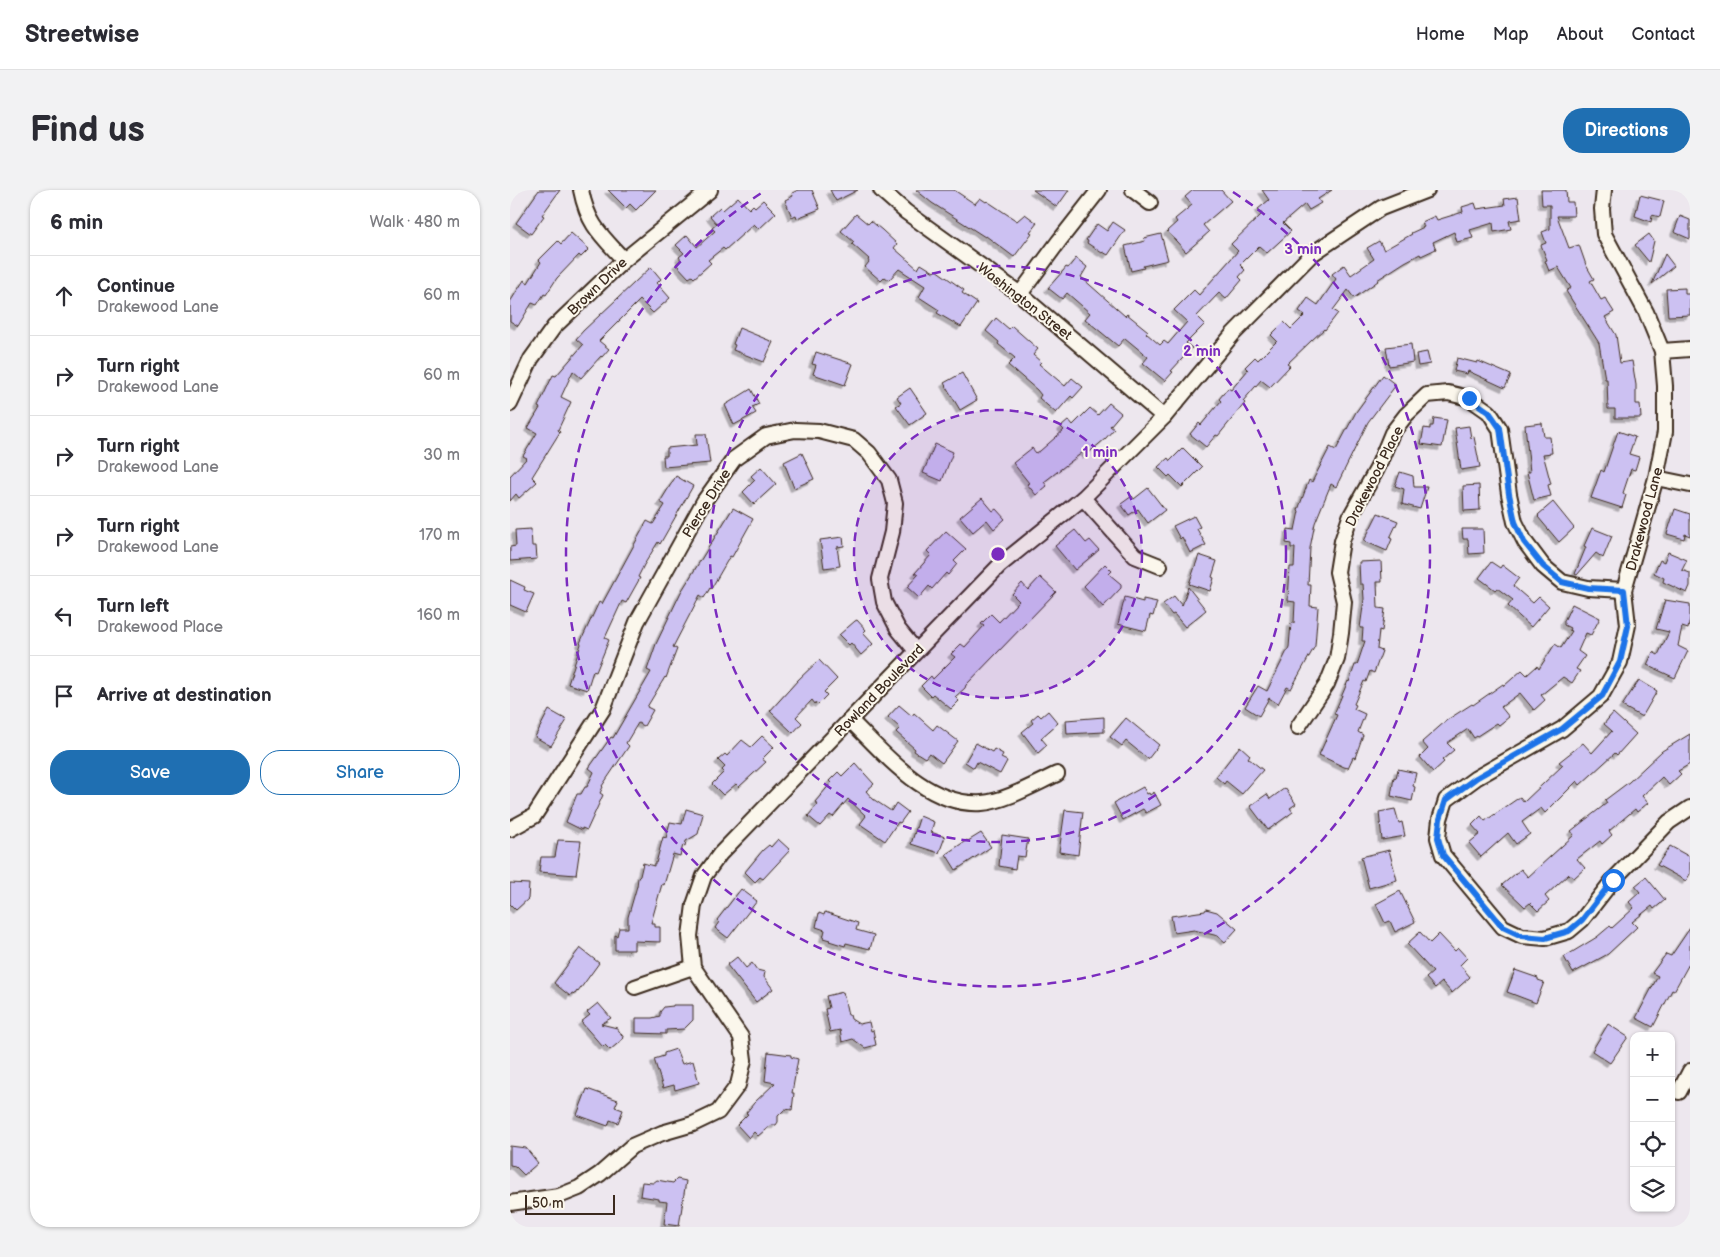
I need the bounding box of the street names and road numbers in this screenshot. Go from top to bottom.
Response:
street label: Brown Drive [564,254,631,319]
street label: Washington Street [974,259,1076,344]
street label: Drakewood Place [1342,423,1407,529]
street label: Drakewood Lane [1622,465,1666,573]
street label: Pierce Drive [679,466,734,541]
street label: Rowland Boulevard [831,641,928,740]

